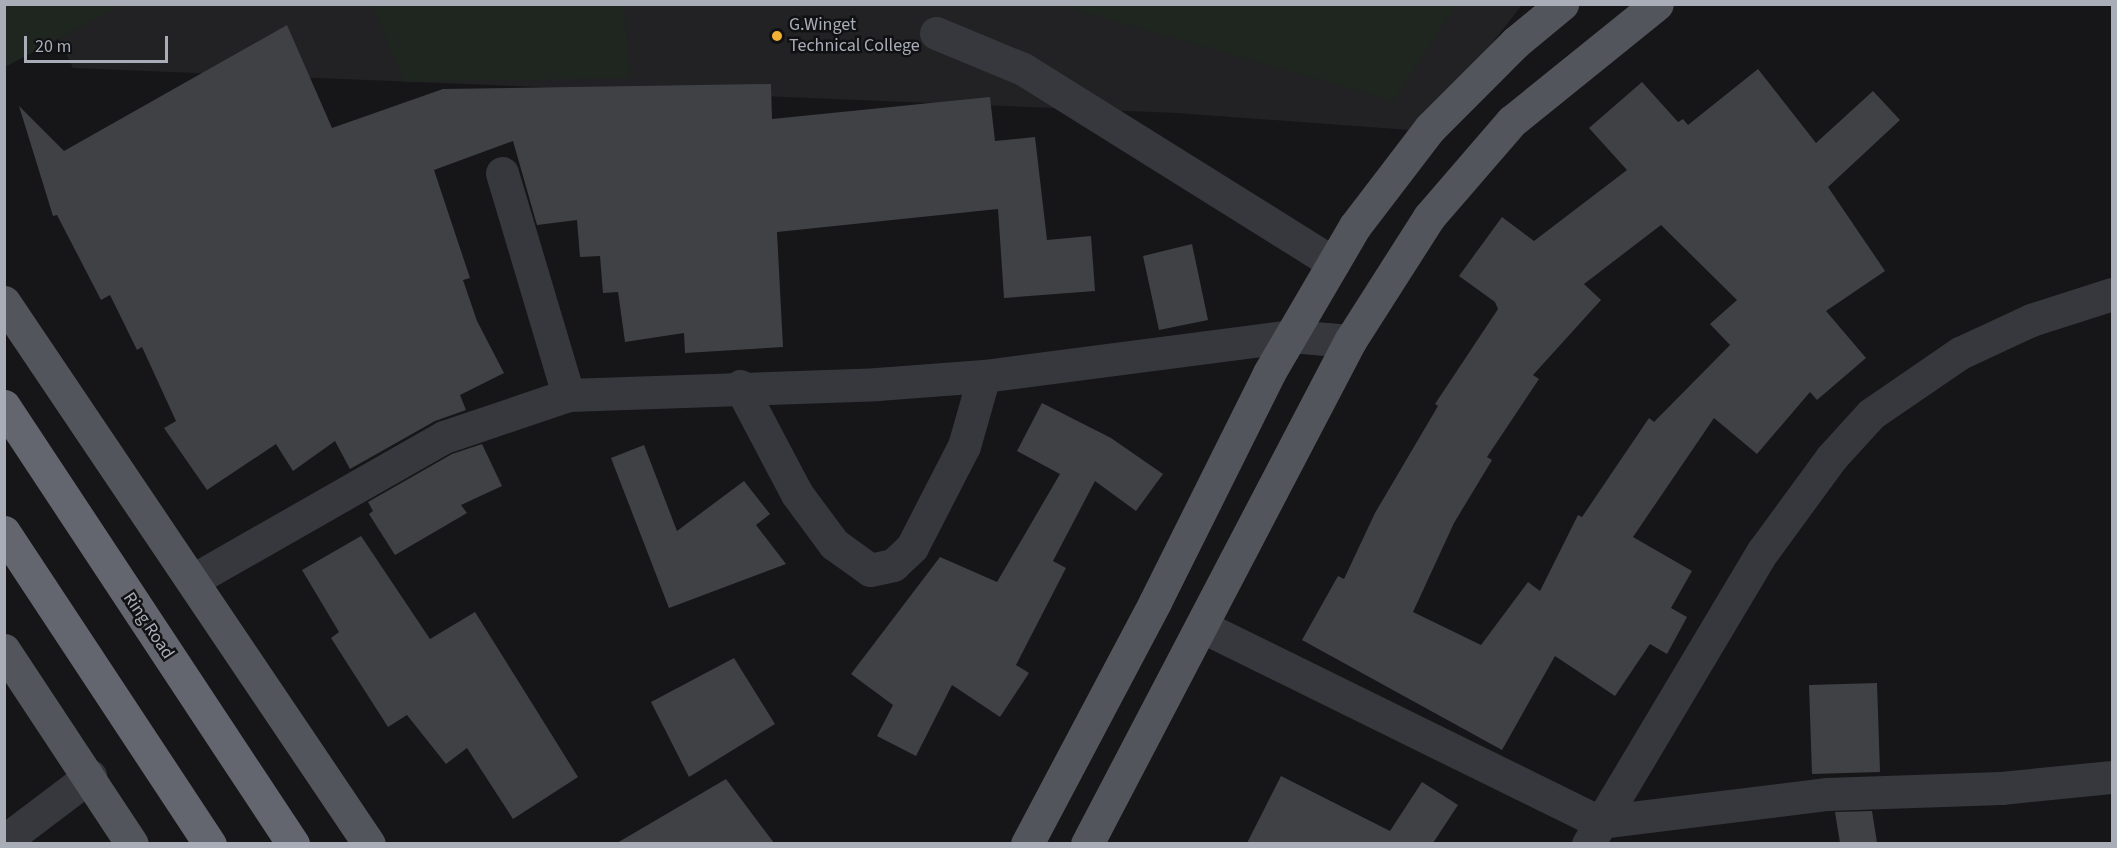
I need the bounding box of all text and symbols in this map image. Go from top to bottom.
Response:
place label: G.Winget Technical College [789,15,920,57]
scale bar [27,24,171,62]
marker: G.Winget Technical College [770,29,784,43]
text: 20 m [35,34,71,59]
street label: Ring Road [118,589,178,663]

